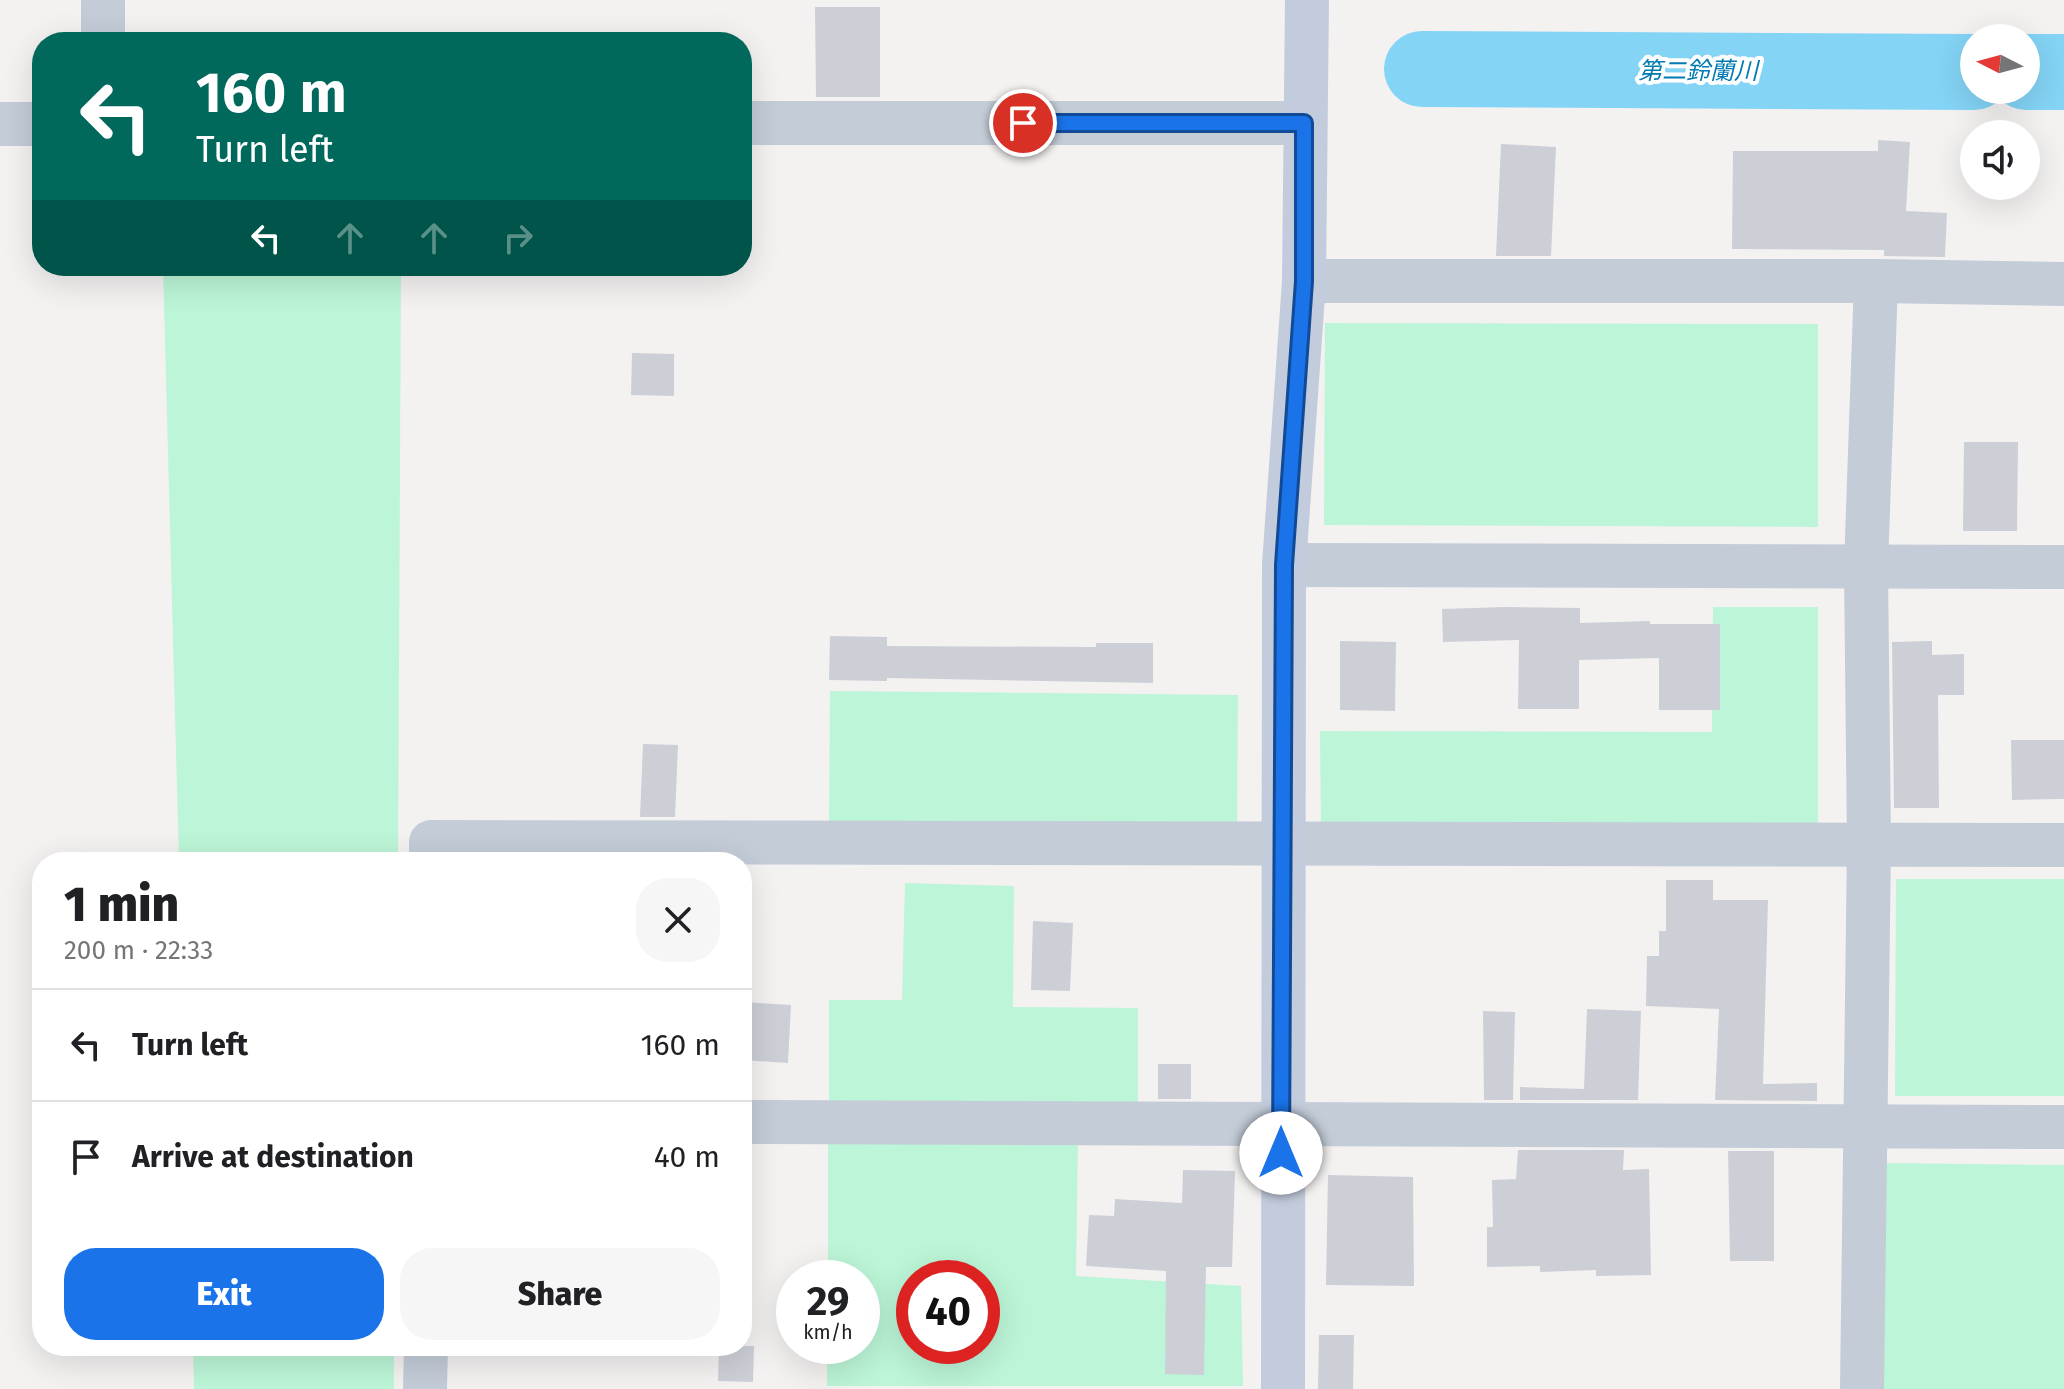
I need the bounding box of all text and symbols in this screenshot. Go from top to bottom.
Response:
north arrow [1960,24,2040,104]
map controls [1960,24,2040,200]
water label: 第二鈴蘭川 [1638,57,1761,85]
text: 160 m [196,60,347,127]
icon: left [64,64,168,168]
pin [989,89,1057,157]
icon: arrive [1001,101,1045,145]
button: sound [1960,120,2040,200]
text: Turn left [196,128,334,172]
icon: left [244,216,288,260]
icon: ahead [328,216,372,260]
icon: ahead [412,216,456,260]
icon: right [496,216,540,260]
text: 1 min [64,876,179,934]
button: close [636,878,720,962]
text: 200 m · 22:33 [64,935,213,966]
icon: left [64,1023,108,1067]
text: Turn left [132,1027,248,1063]
text: 160 m [641,1027,720,1063]
position arrow [1239,1111,1323,1195]
icon: arrive [64,1135,108,1179]
text: Arrive at destination [132,1139,414,1175]
text: 40 m [654,1139,720,1175]
button: Exit [64,1248,384,1340]
button: Share [400,1248,720,1340]
speed limit sign: 40 [896,1260,1000,1364]
text: 29 [807,1278,849,1326]
text: km/h [803,1320,853,1344]

